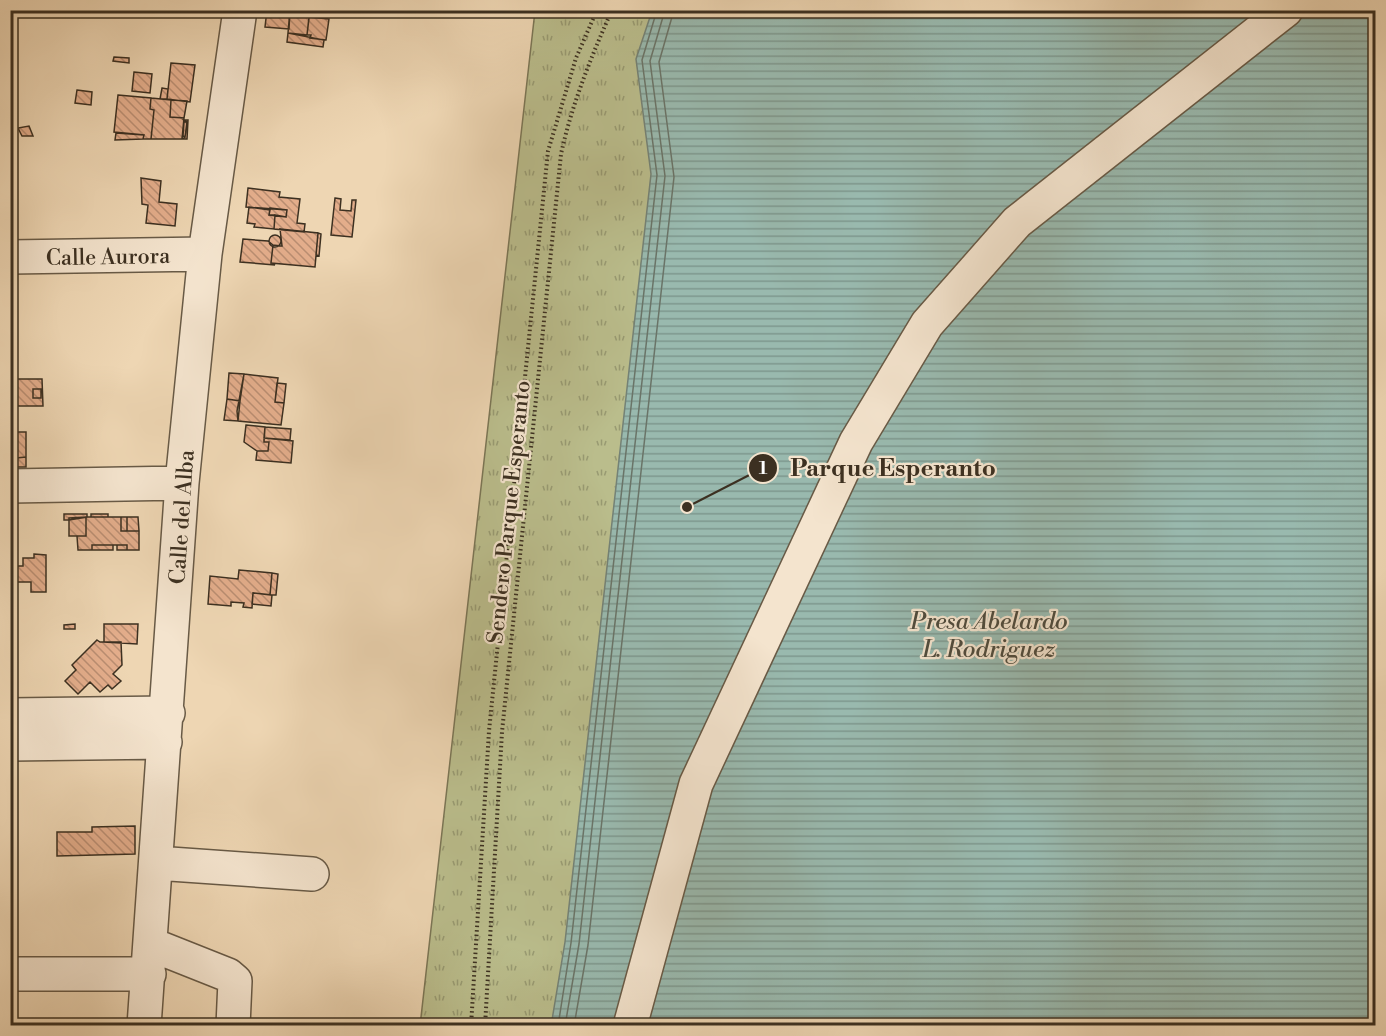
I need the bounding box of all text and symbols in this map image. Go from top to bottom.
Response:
street label: Calle Aurora [46,243,171,272]
street label: Sendero Parque Esperanto [482,379,537,645]
callout: Parque Esperanto [748,447,1008,489]
street label: Calle del Alba [164,448,201,585]
text: Parque Esperanto [790,454,996,484]
text: 1 [759,457,768,480]
water label: Presa Abelardo L. Rodriguez [909,607,1068,665]

